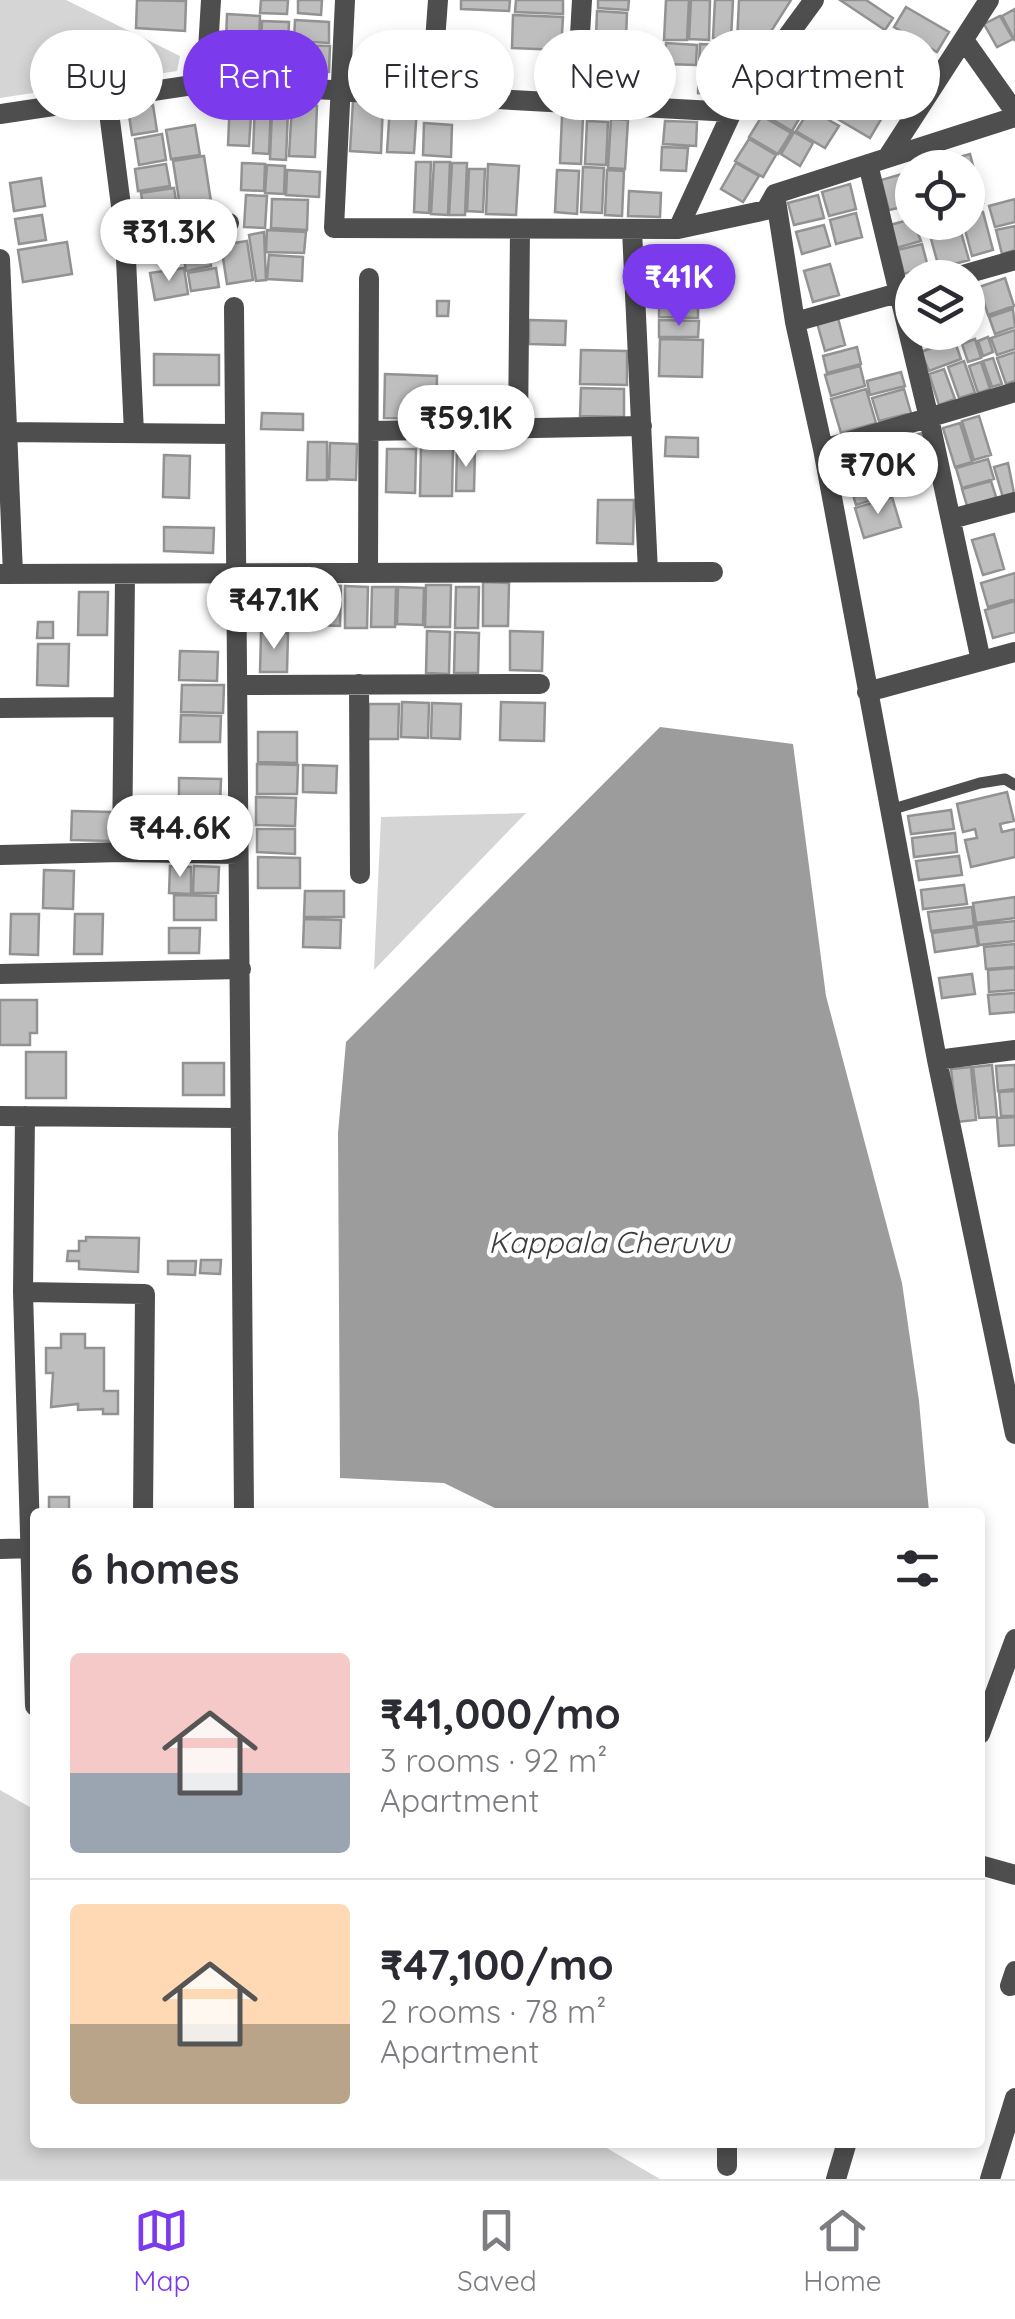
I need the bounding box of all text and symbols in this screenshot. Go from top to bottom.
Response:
chip: Buy [30,30,163,120]
chip: Rent [183,30,328,120]
chip: Filters [348,30,514,120]
chip: New [534,30,676,120]
chip: Apartment [696,30,940,120]
map controls [895,150,985,350]
button: locate [895,150,985,240]
pin: ₹31.3K [88,199,250,284]
text: ₹31.3K [122,211,216,251]
pin: ₹41K [620,244,738,329]
text: ₹41K [645,256,713,296]
button: layers [895,260,985,350]
pin: ₹59.1K [385,385,547,470]
text: ₹59.1K [420,397,512,437]
pin: ₹70K [819,432,937,517]
text: ₹70K [840,444,916,484]
pin: ₹47.1K [193,567,355,652]
text: ₹47.1K [229,579,319,619]
pin: ₹44.6K [99,795,261,880]
text: ₹44.6K [129,807,231,847]
water label: Kappala Cheruvu [488,1223,732,1261]
icon: filters [890,1541,945,1596]
text: 6 homes [70,1542,240,1595]
text: ₹41,000/mo [380,1687,621,1740]
icon: home [150,1693,270,1813]
text: 3 rooms · 92 m² [380,1740,607,1780]
text: Apartment [380,1780,539,1820]
text: ₹47,100/mo [380,1938,614,1991]
icon: home [150,1944,270,2064]
text: 2 rooms · 78 m² [380,1991,606,2031]
text: Apartment [380,2031,539,2071]
tab: Map [133,2203,190,2298]
tab: Saved [457,2203,537,2298]
tab: Home [803,2203,882,2298]

